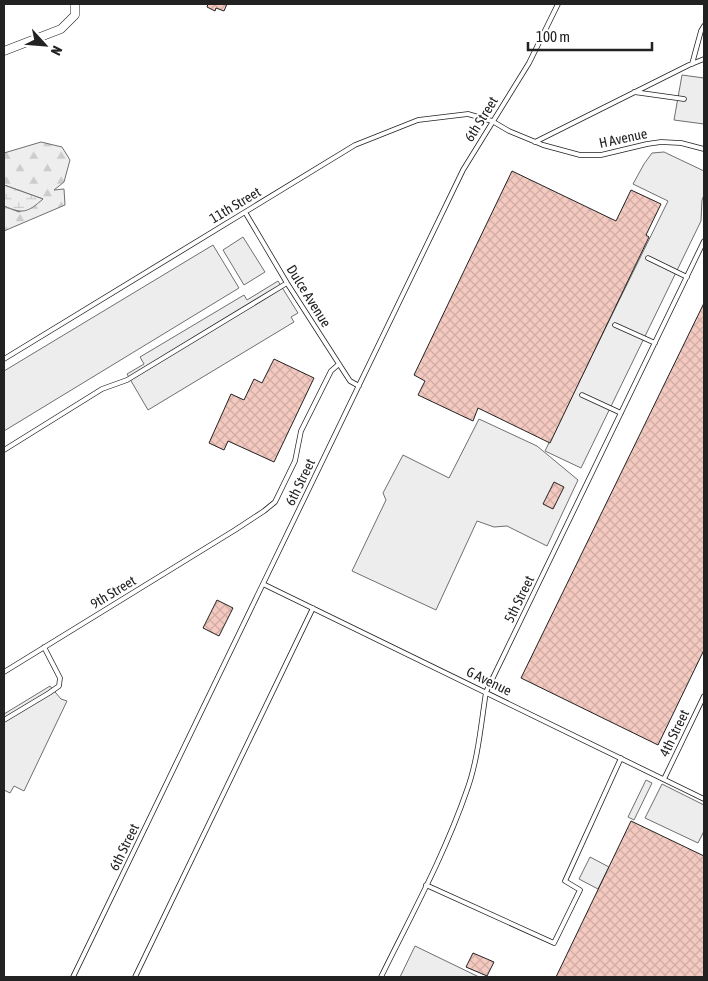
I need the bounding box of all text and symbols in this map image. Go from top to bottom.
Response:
north arrow [20,20,70,70]
scale bar [528,20,652,52]
text: 100 m [536,28,570,45]
text: N [48,43,66,58]
street label: 6th Street [461,94,501,144]
street label: H Avenue [597,125,649,151]
street label: 11th Street [207,184,263,226]
street label: Dulce Avenue [284,262,334,330]
street label: 6th Street [282,456,318,508]
street label: 9th Street [87,572,139,612]
street label: 5th Street [501,573,537,625]
street label: G Avenue [464,663,514,699]
street label: 4th Street [656,707,692,759]
street label: 6th Street [106,821,142,873]

